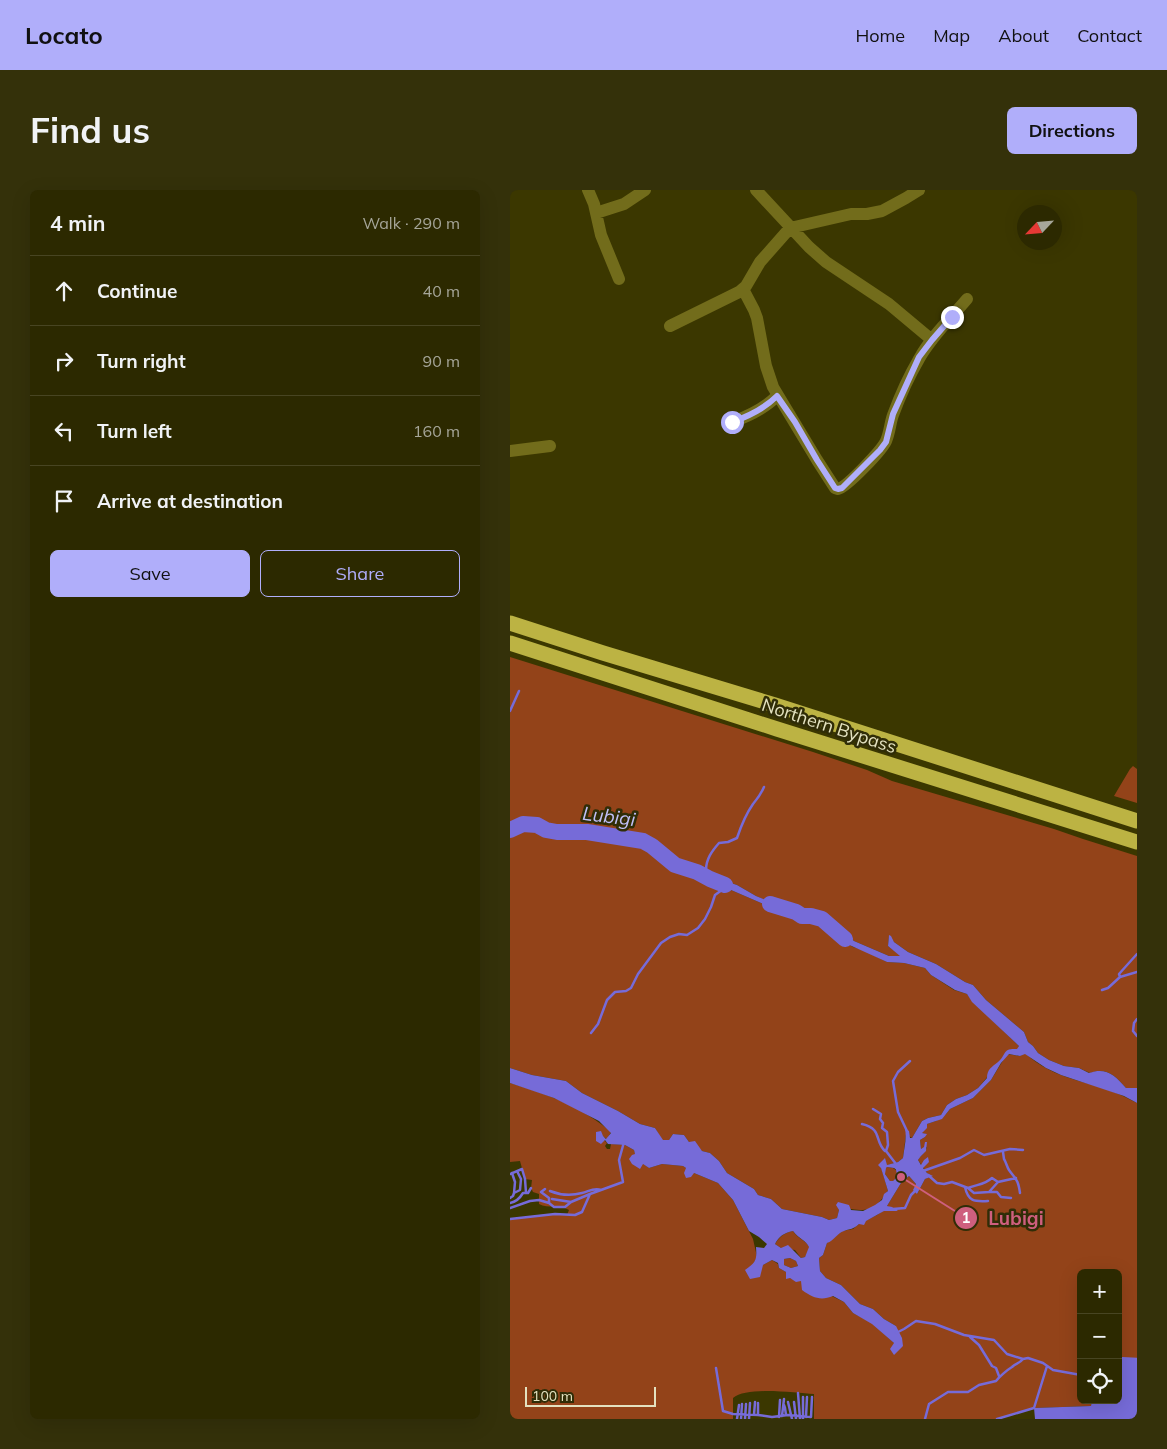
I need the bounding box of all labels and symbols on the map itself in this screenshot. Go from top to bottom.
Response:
north arrow [1017,205,1062,250]
route end [941,306,964,329]
route start [721,411,744,434]
street label: Northern Bypass [759,693,900,758]
water label: Lubigi [581,801,637,831]
callout: Lubigi [953,1201,1054,1235]
text: Lubigi [988,1206,1044,1230]
text: 1 [961,1208,971,1227]
scale bar [525,1384,656,1407]

